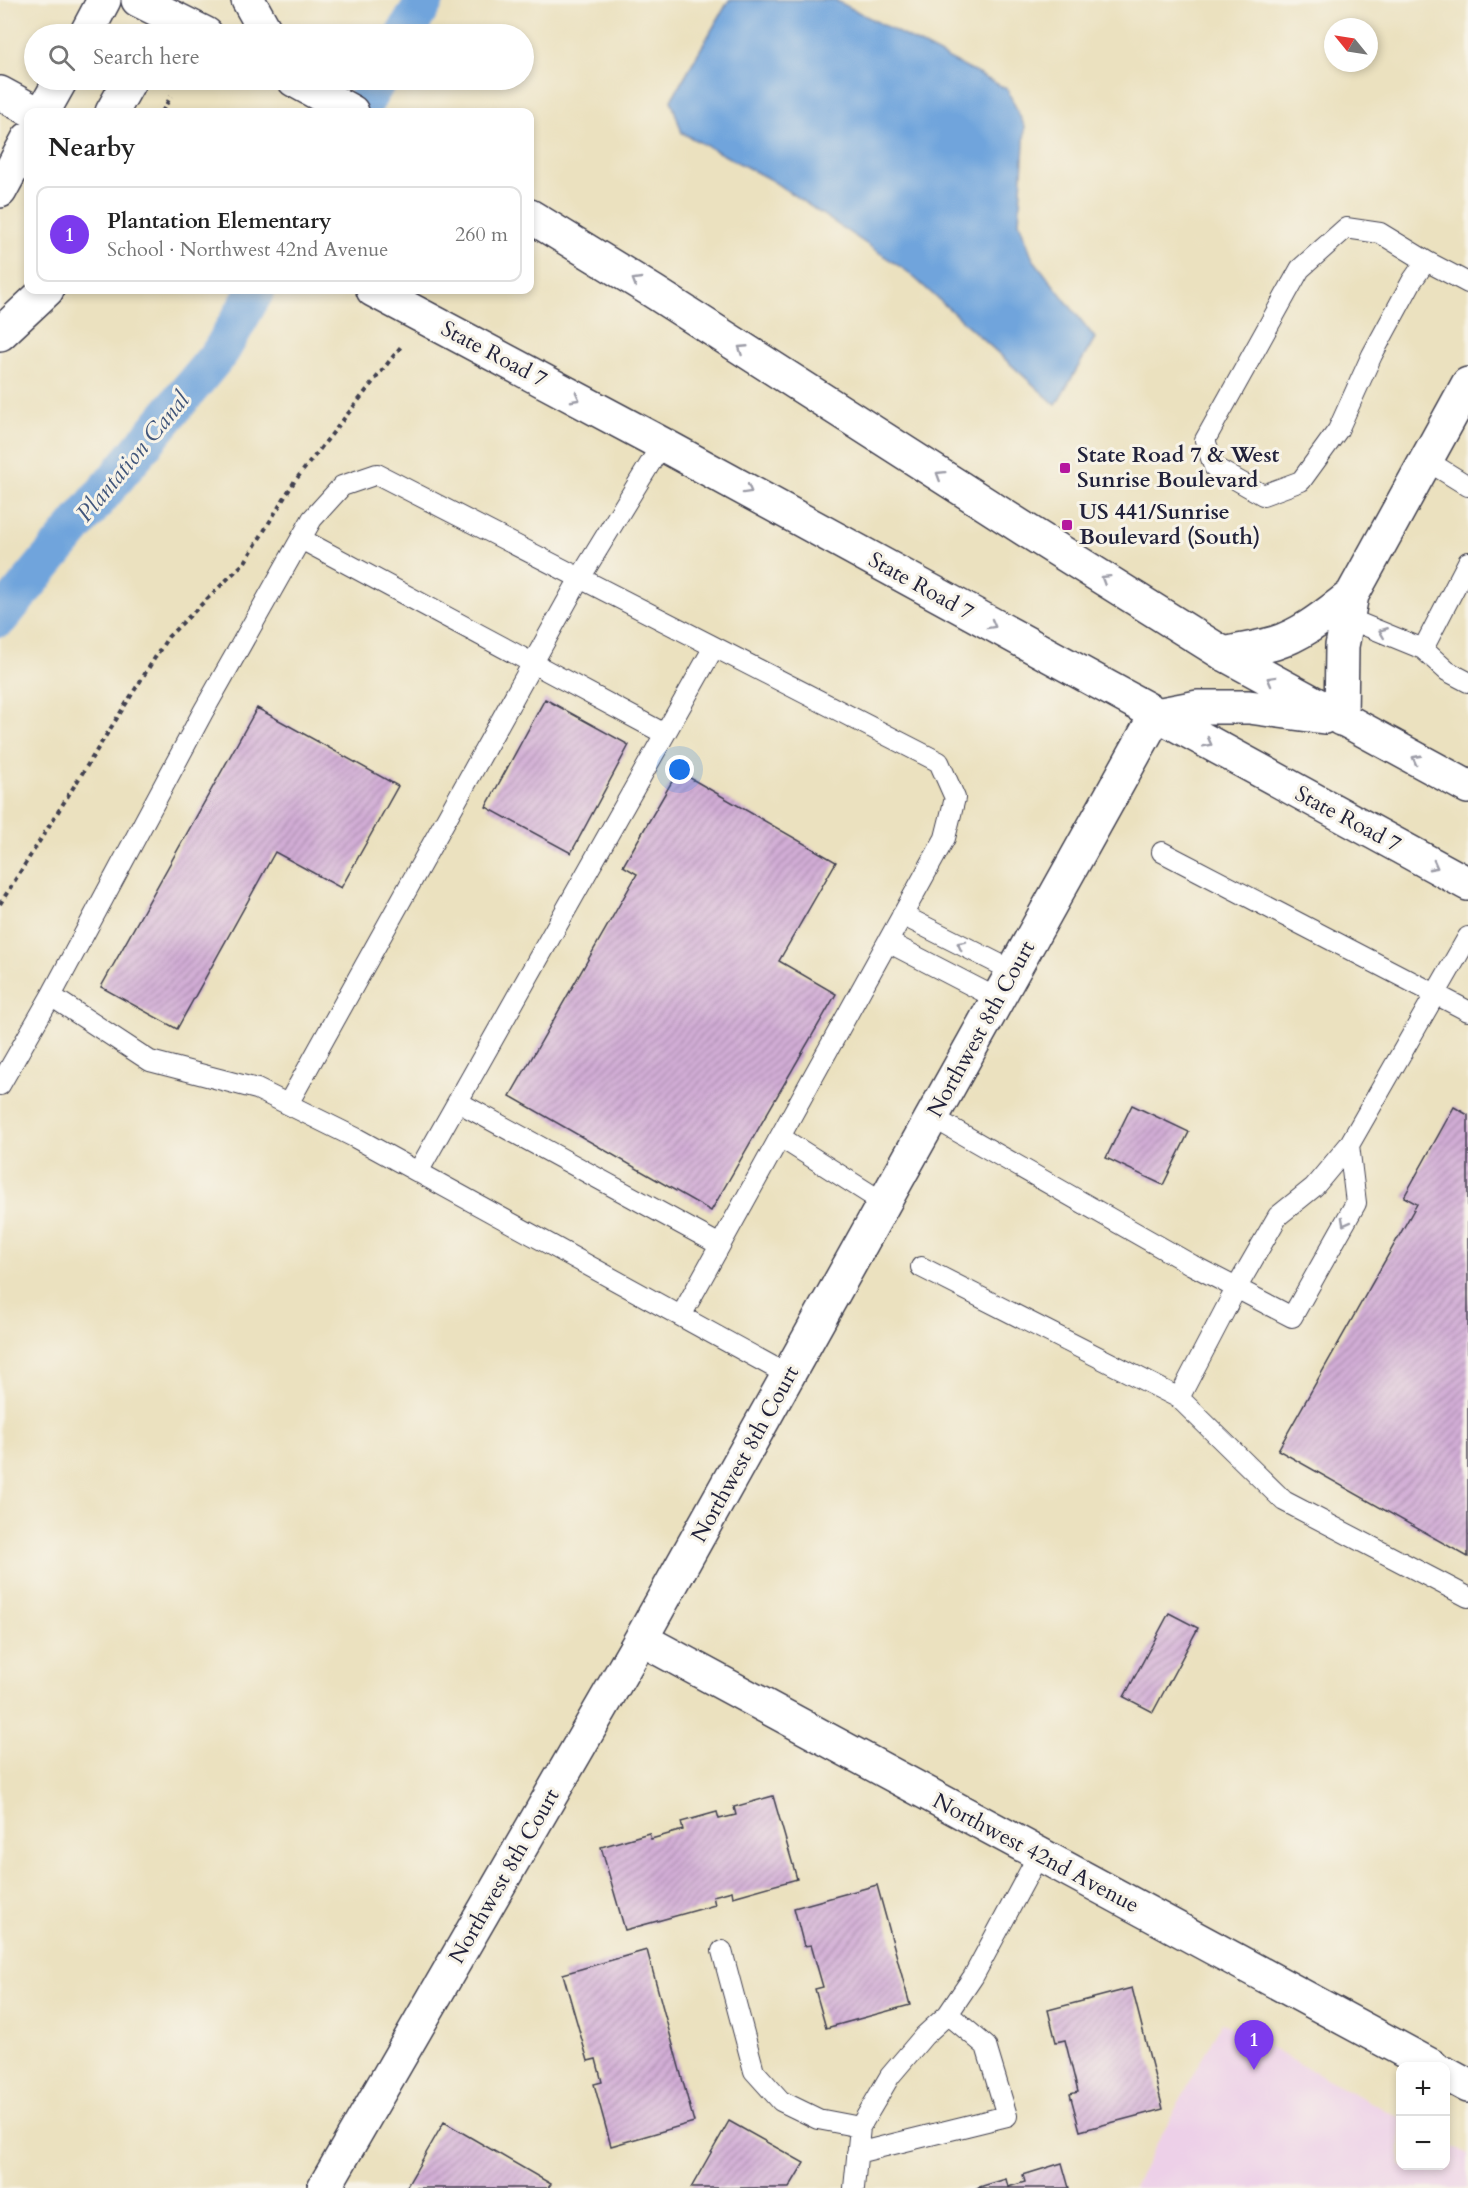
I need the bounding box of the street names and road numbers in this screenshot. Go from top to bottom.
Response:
street label: State Road 7 [436,314,552,394]
street label: State Road 7 [863,545,979,627]
street label: State Road 7 [1290,779,1406,859]
street label: Northwest 8th Court [920,935,1042,1123]
street label: Northwest 8th Court [684,1360,806,1548]
street label: Northwest 8th Court [442,1783,566,1969]
street label: Northwest 42nd Avenue [928,1786,1144,1920]

